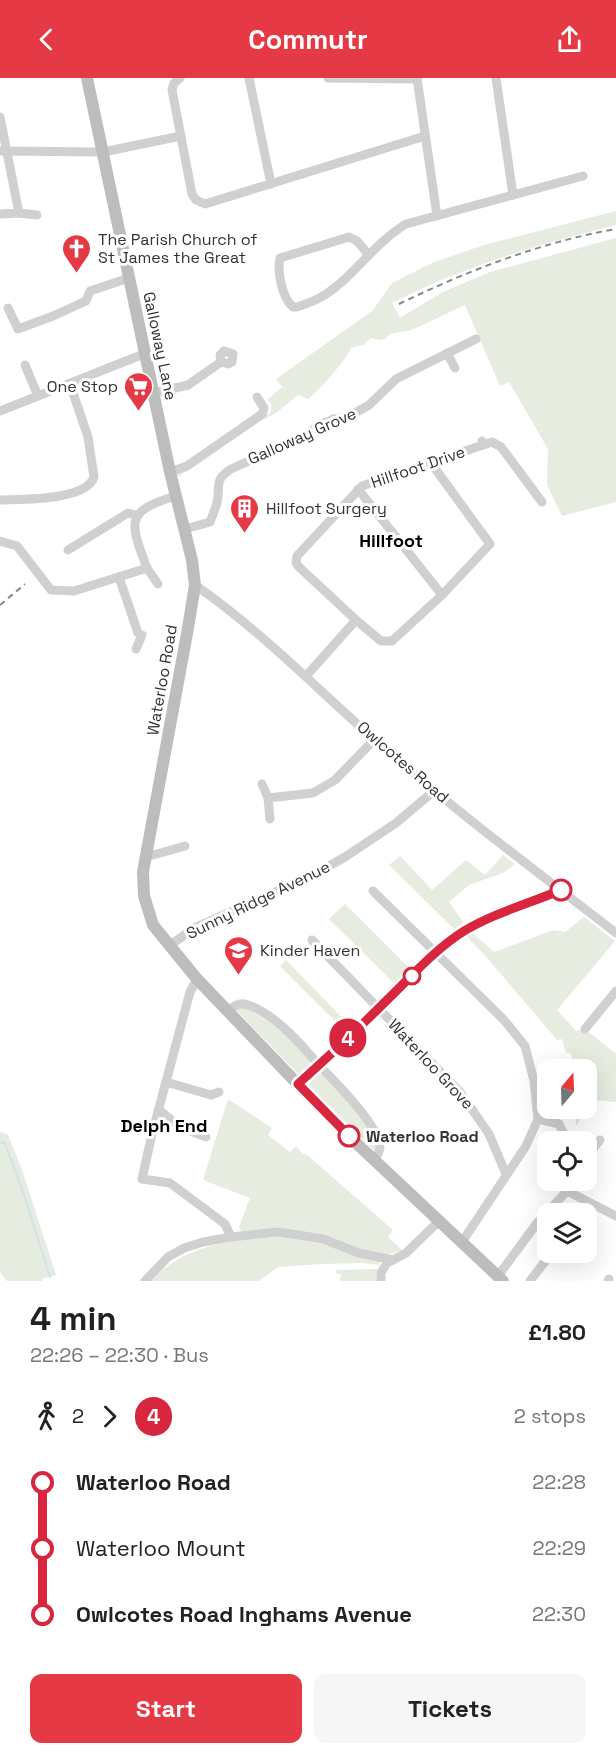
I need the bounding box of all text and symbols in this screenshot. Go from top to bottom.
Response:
text: Commutr [248,22,368,57]
icon: back [30,23,63,56]
icon: share [553,23,586,56]
place label: The Parish Church of St James the Great [98,229,257,268]
church icon: The Parish Church of St James the Great [61,232,93,274]
street label: Galloway Lane [138,290,182,402]
supermarket icon: One Stop [123,370,155,412]
place label: One Stop [47,376,118,397]
street label: Galloway Grove [244,403,360,469]
street label: Hillfoot Drive [368,441,468,493]
building icon: Hillfoot Surgery [229,492,261,534]
place label: Hillfoot Surgery [266,498,387,519]
district label: Hillfoot [359,529,423,552]
street label: Waterloo Road [142,623,182,737]
street label: Owlcotes Road [353,716,453,808]
street label: Sunny Ridge Avenue [183,856,333,944]
unlabelled marker [550,879,572,901]
school or university icon: Kinder Haven [223,934,255,976]
place label: Kinder Haven [260,940,360,961]
unlabelled marker [403,967,421,985]
street label: Waterloo Grove [384,1014,478,1114]
line badge: 4 [328,1018,368,1058]
text: 4 [341,1025,355,1052]
north arrow [537,1059,597,1119]
map controls [537,1059,597,1263]
district label: Delph End [121,1114,207,1137]
marker: Waterloo Road [338,1125,360,1147]
place label: Waterloo Road [366,1126,479,1147]
button: locate [537,1131,597,1191]
button: layers [537,1203,597,1263]
text: 4 min [30,1298,117,1340]
text: £1.80 [528,1318,586,1346]
text: 22:26 – 22:30 · Bus [30,1342,209,1368]
icon: walk [30,1400,63,1433]
icon: forward [93,1400,126,1433]
text: 2 [72,1403,84,1429]
text: 4 [147,1403,160,1430]
text: 2 stops [514,1403,586,1429]
text: Waterloo Road [76,1468,231,1496]
text: 22:28 [532,1469,586,1495]
text: Waterloo Mount [76,1534,246,1562]
text: 22:29 [533,1535,586,1561]
text: Owlcotes Road Inghams Avenue [76,1600,412,1628]
text: 22:30 [532,1601,586,1627]
button: Start [30,1674,302,1743]
button: Tickets [314,1674,586,1743]

